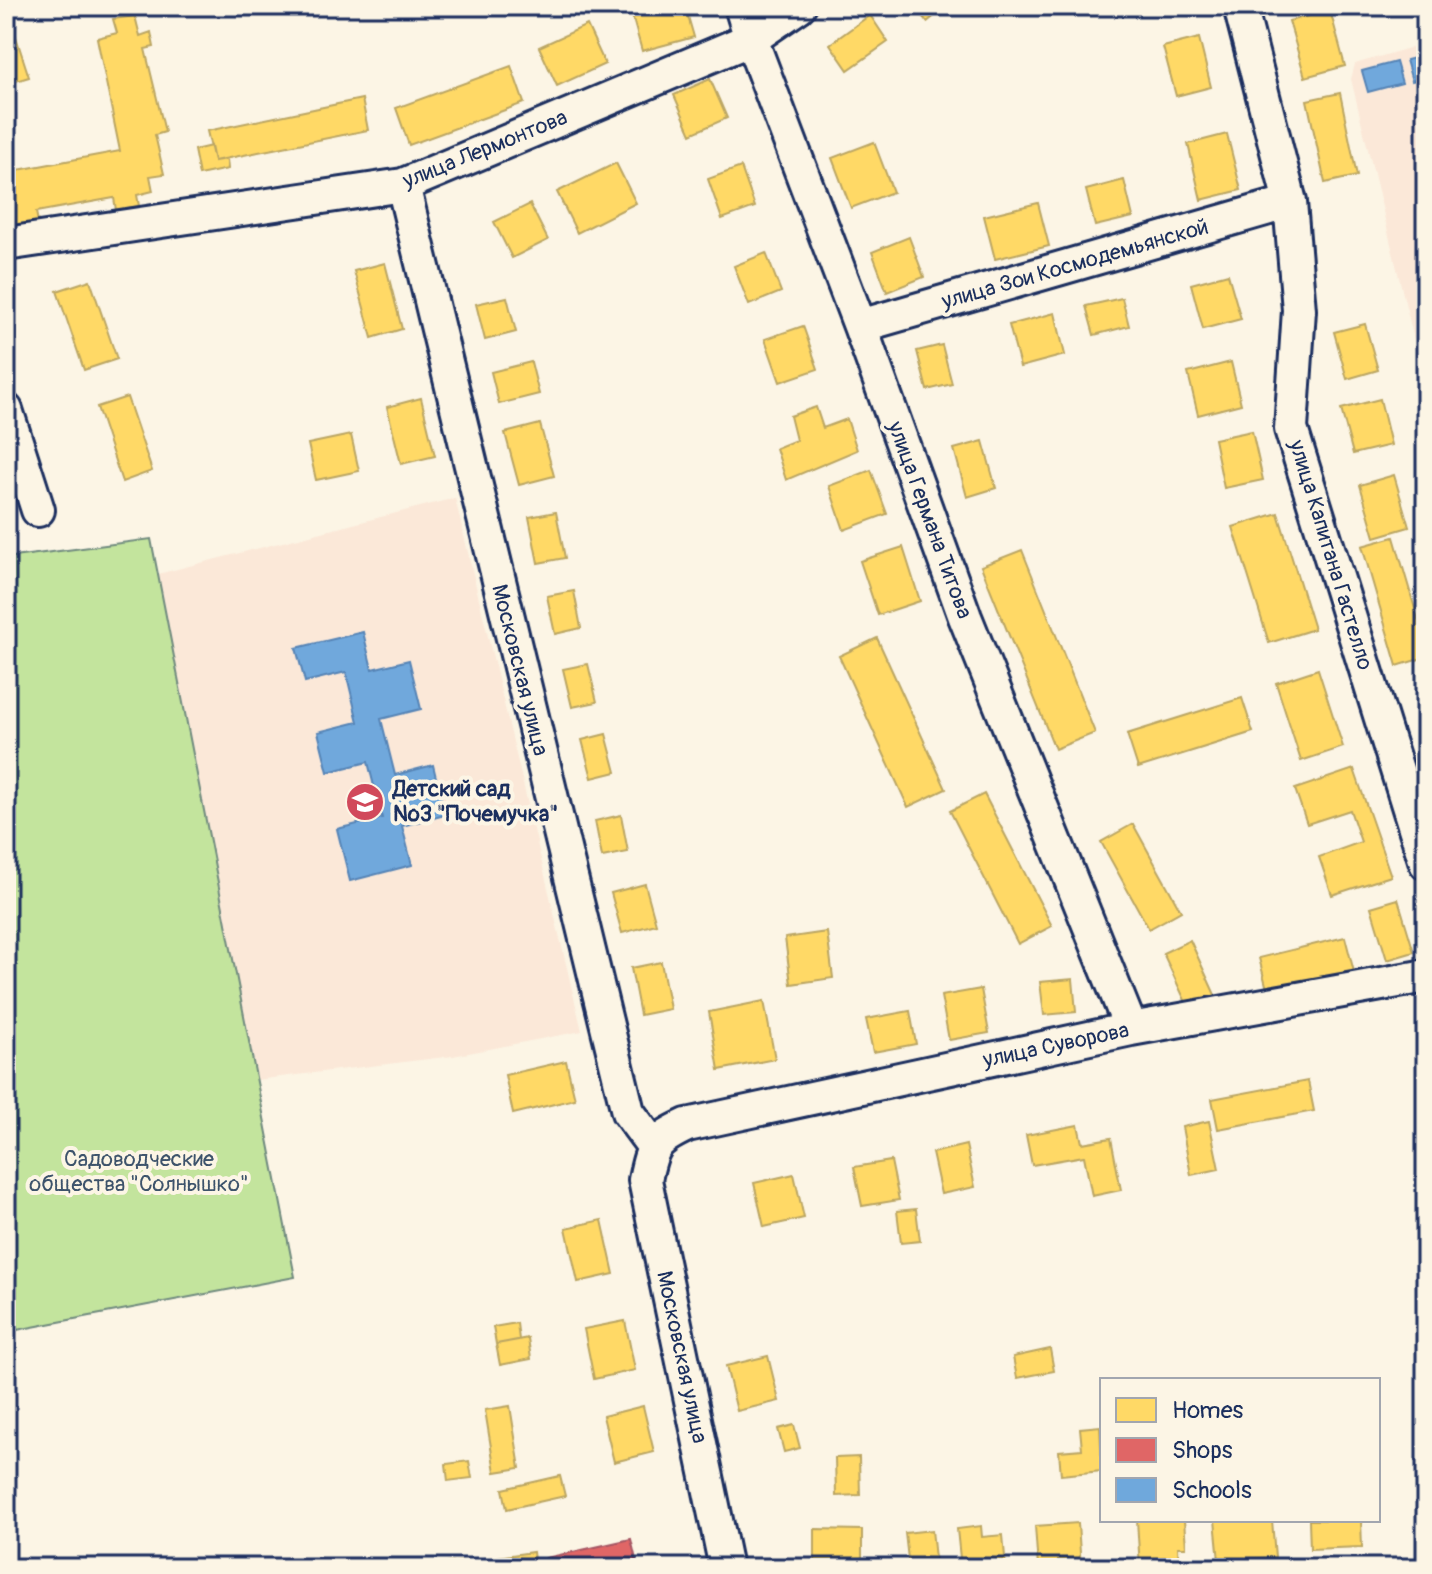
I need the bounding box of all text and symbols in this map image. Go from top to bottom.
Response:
street label: улица Лермонтова [398,103,571,195]
street label: улица Зои Космодемьянской [938,213,1212,316]
street label: улица Германа Титова [881,417,979,622]
street label: улица Капитана Гастелло [1282,436,1379,674]
street label: Московская улица [485,581,555,759]
place label: Детский сад №3 "Почемучка" [391,775,558,828]
school or university icon: Детский сад №3 "Почемучка" [344,781,386,823]
street label: улица Суворова [980,1016,1132,1074]
park label: Садоводческие общества "Солнышко" [29,1145,249,1198]
street label: Московская улица [650,1268,714,1446]
legend [1100,1378,1380,1522]
text: Homes [1172,1396,1244,1425]
text: Shops [1172,1436,1233,1465]
text: Schools [1172,1476,1252,1505]

